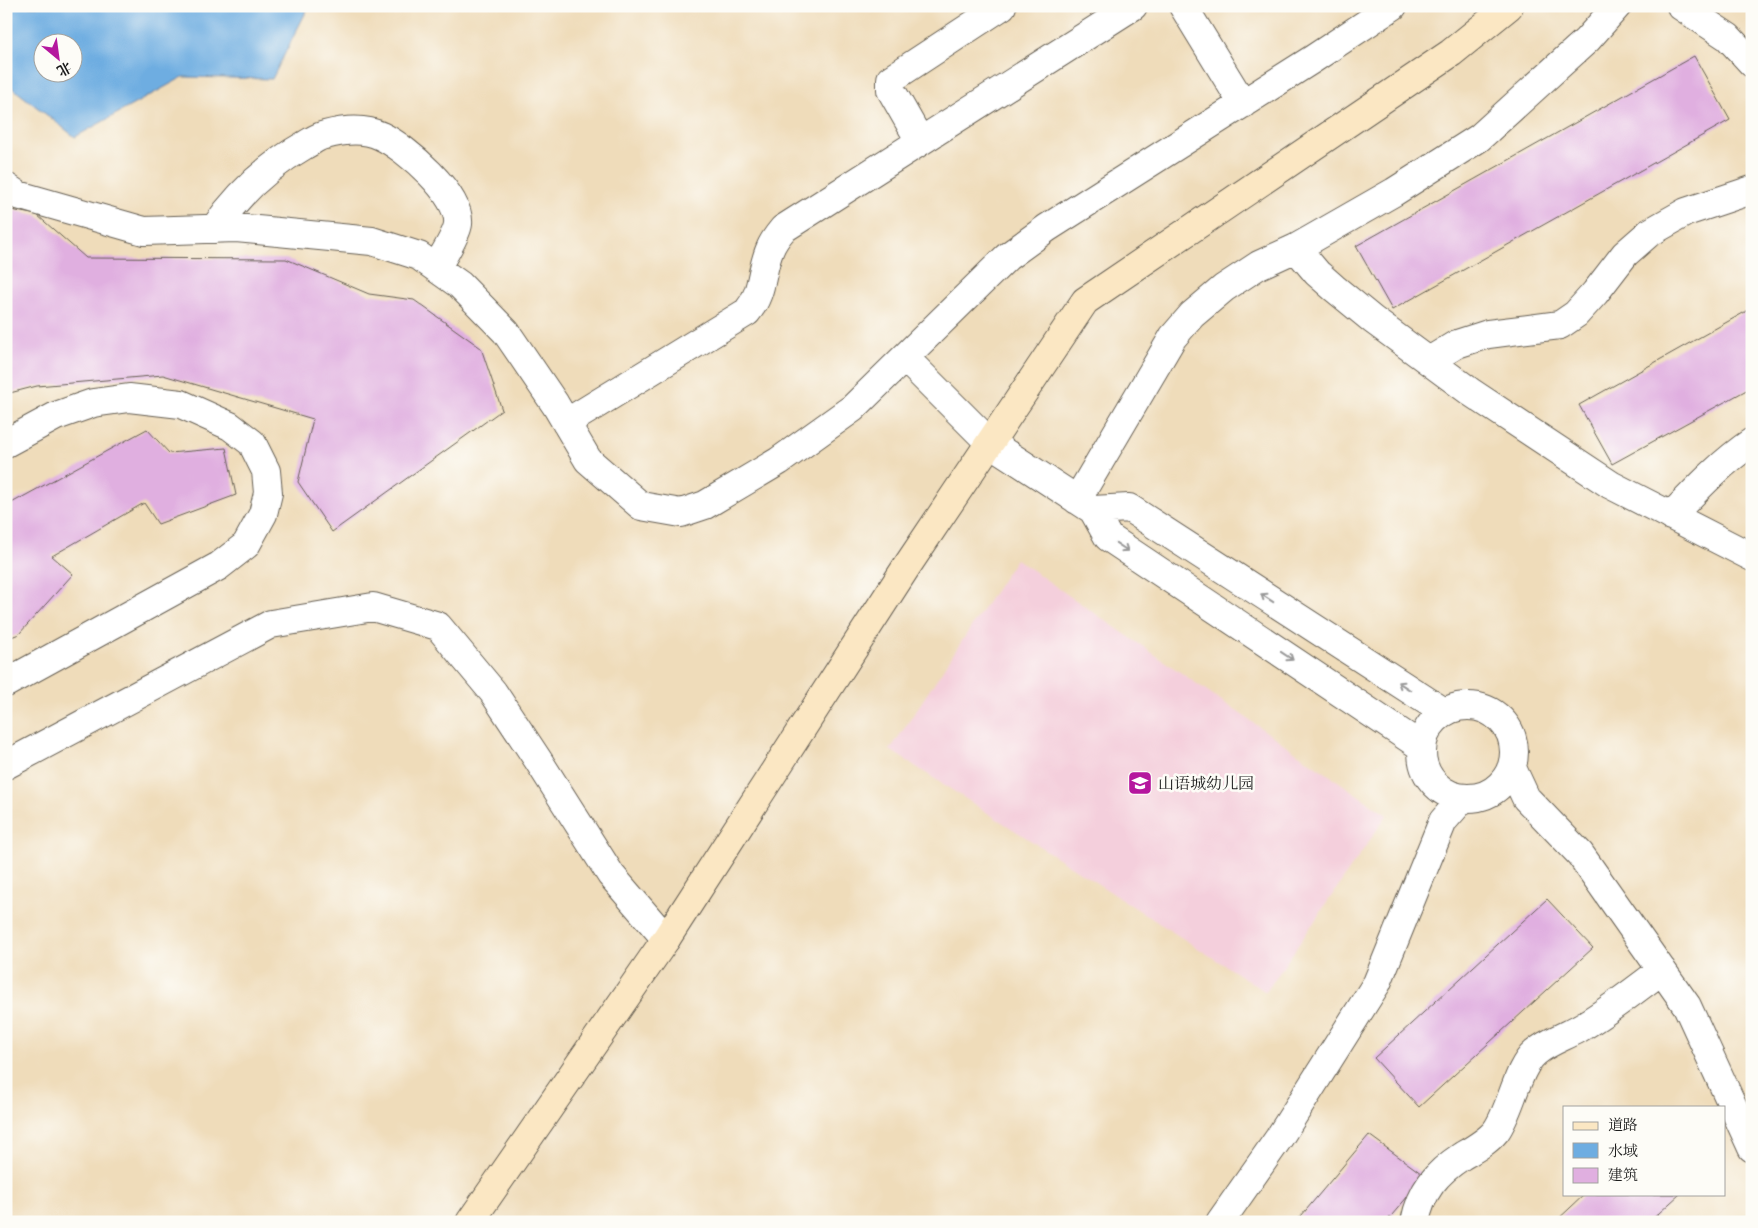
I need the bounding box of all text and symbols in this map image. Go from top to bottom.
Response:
north arrow [32,32,82,82]
text: 北 [53,57,74,80]
one-way arrow [1115,542,1129,552]
one-way arrow [1260,592,1274,603]
one-way arrow [1279,652,1293,662]
one-way arrow [1397,681,1411,691]
school or university icon: 山语城幼儿园 [1127,770,1153,796]
place label: 山语城幼儿园 [1158,774,1254,794]
legend [1563,1106,1726,1196]
text: 道路 [1608,1116,1638,1135]
text: 水域 [1608,1142,1638,1161]
text: 建筑 [1608,1166,1638,1185]

